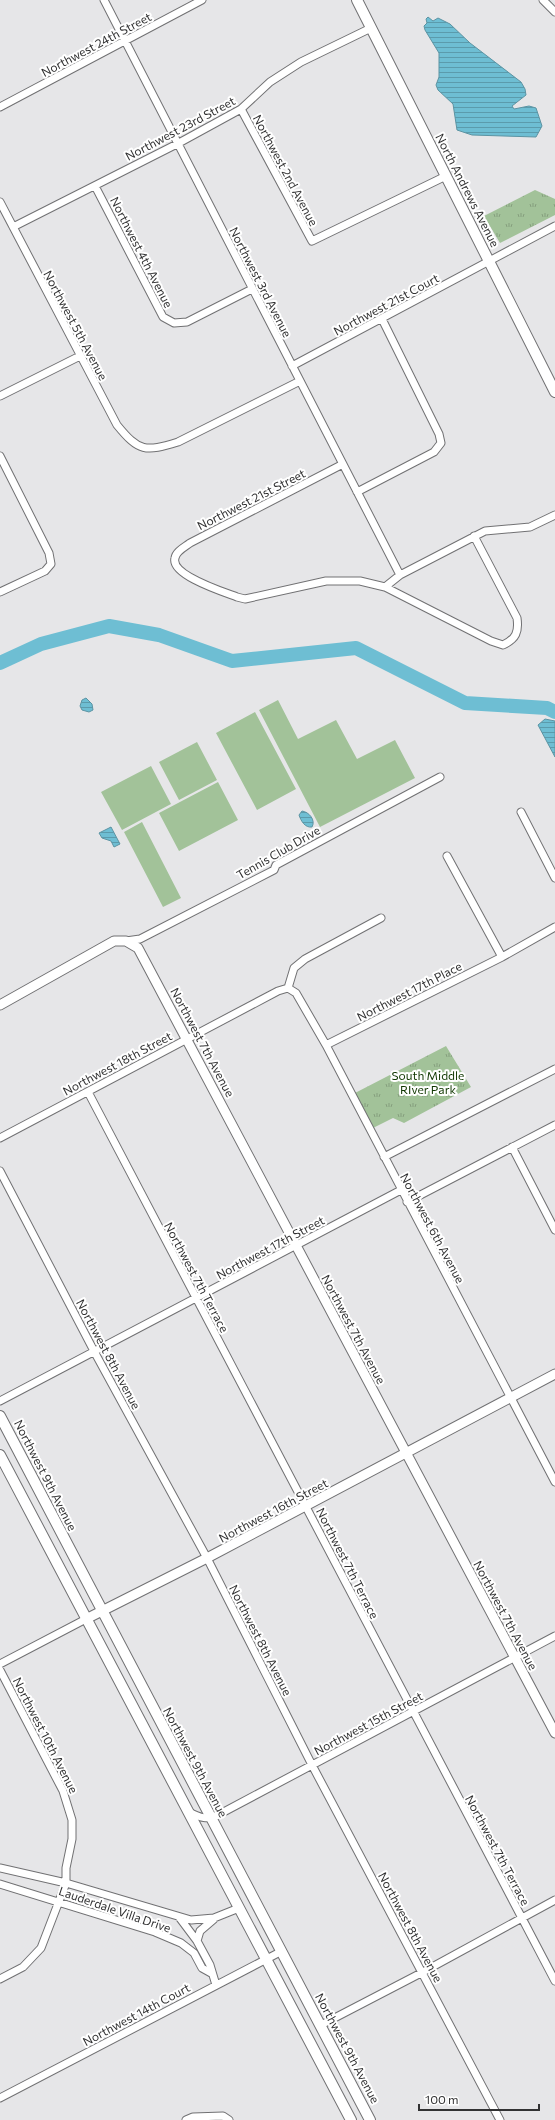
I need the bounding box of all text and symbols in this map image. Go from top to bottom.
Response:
street label: Northwest 24th Street [39,9,154,79]
street label: Northwest 23rd Street [123,93,237,163]
street label: Northwest 2nd Avenue [251,112,321,228]
street label: North Andrews Avenue [433,131,503,249]
street label: Northwest 4th Avenue [108,194,176,310]
street label: Northwest 3rd Avenue [227,225,295,339]
street label: Northwest 5th Avenue [41,268,111,382]
street label: Northwest 21st Court [331,270,441,338]
street label: Northwest 21st Street [195,466,307,532]
street label: Tennis Club Drive [234,822,322,882]
street label: Northwest 17th Place [354,958,464,1024]
street label: Northwest 7th Avenue [168,985,238,1099]
street label: Northwest 18th Street [60,1028,174,1098]
park label: South Middle RIver Park [392,1068,464,1096]
street label: Northwest 6th Avenue [398,1171,468,1285]
street label: Northwest 17th Street [214,1212,327,1281]
street label: Northwest 7th Terrace [162,1220,232,1334]
street label: Northwest 7th Avenue [319,1272,389,1386]
street label: Northwest 8th Avenue [74,1297,144,1411]
street label: Northwest 9th Avenue [12,1417,80,1533]
street label: Northwest 16th Street [216,1475,330,1545]
street label: Northwest 7th Terrace [314,1505,382,1621]
street label: Northwest 7th Avenue [471,1558,541,1672]
street label: Northwest 8th Avenue [227,1582,295,1698]
street label: Northwest 10th Avenue [11,1675,81,1795]
street label: Northwest 15th Street [311,1688,425,1758]
street label: Northwest 9th Avenue [161,1705,231,1819]
street label: Northwest 7th Terrace [463,1793,533,1907]
street label: Northwest 8th Avenue [376,1870,446,1984]
street label: Lauderdale Villa Drive [57,1883,173,1935]
street label: Northwest 14th Court [80,1980,192,2048]
street label: Northwest 9th Avenue [313,1991,383,2105]
scale bar [419,2086,539,2112]
text: 100 m [425,2092,459,2106]

